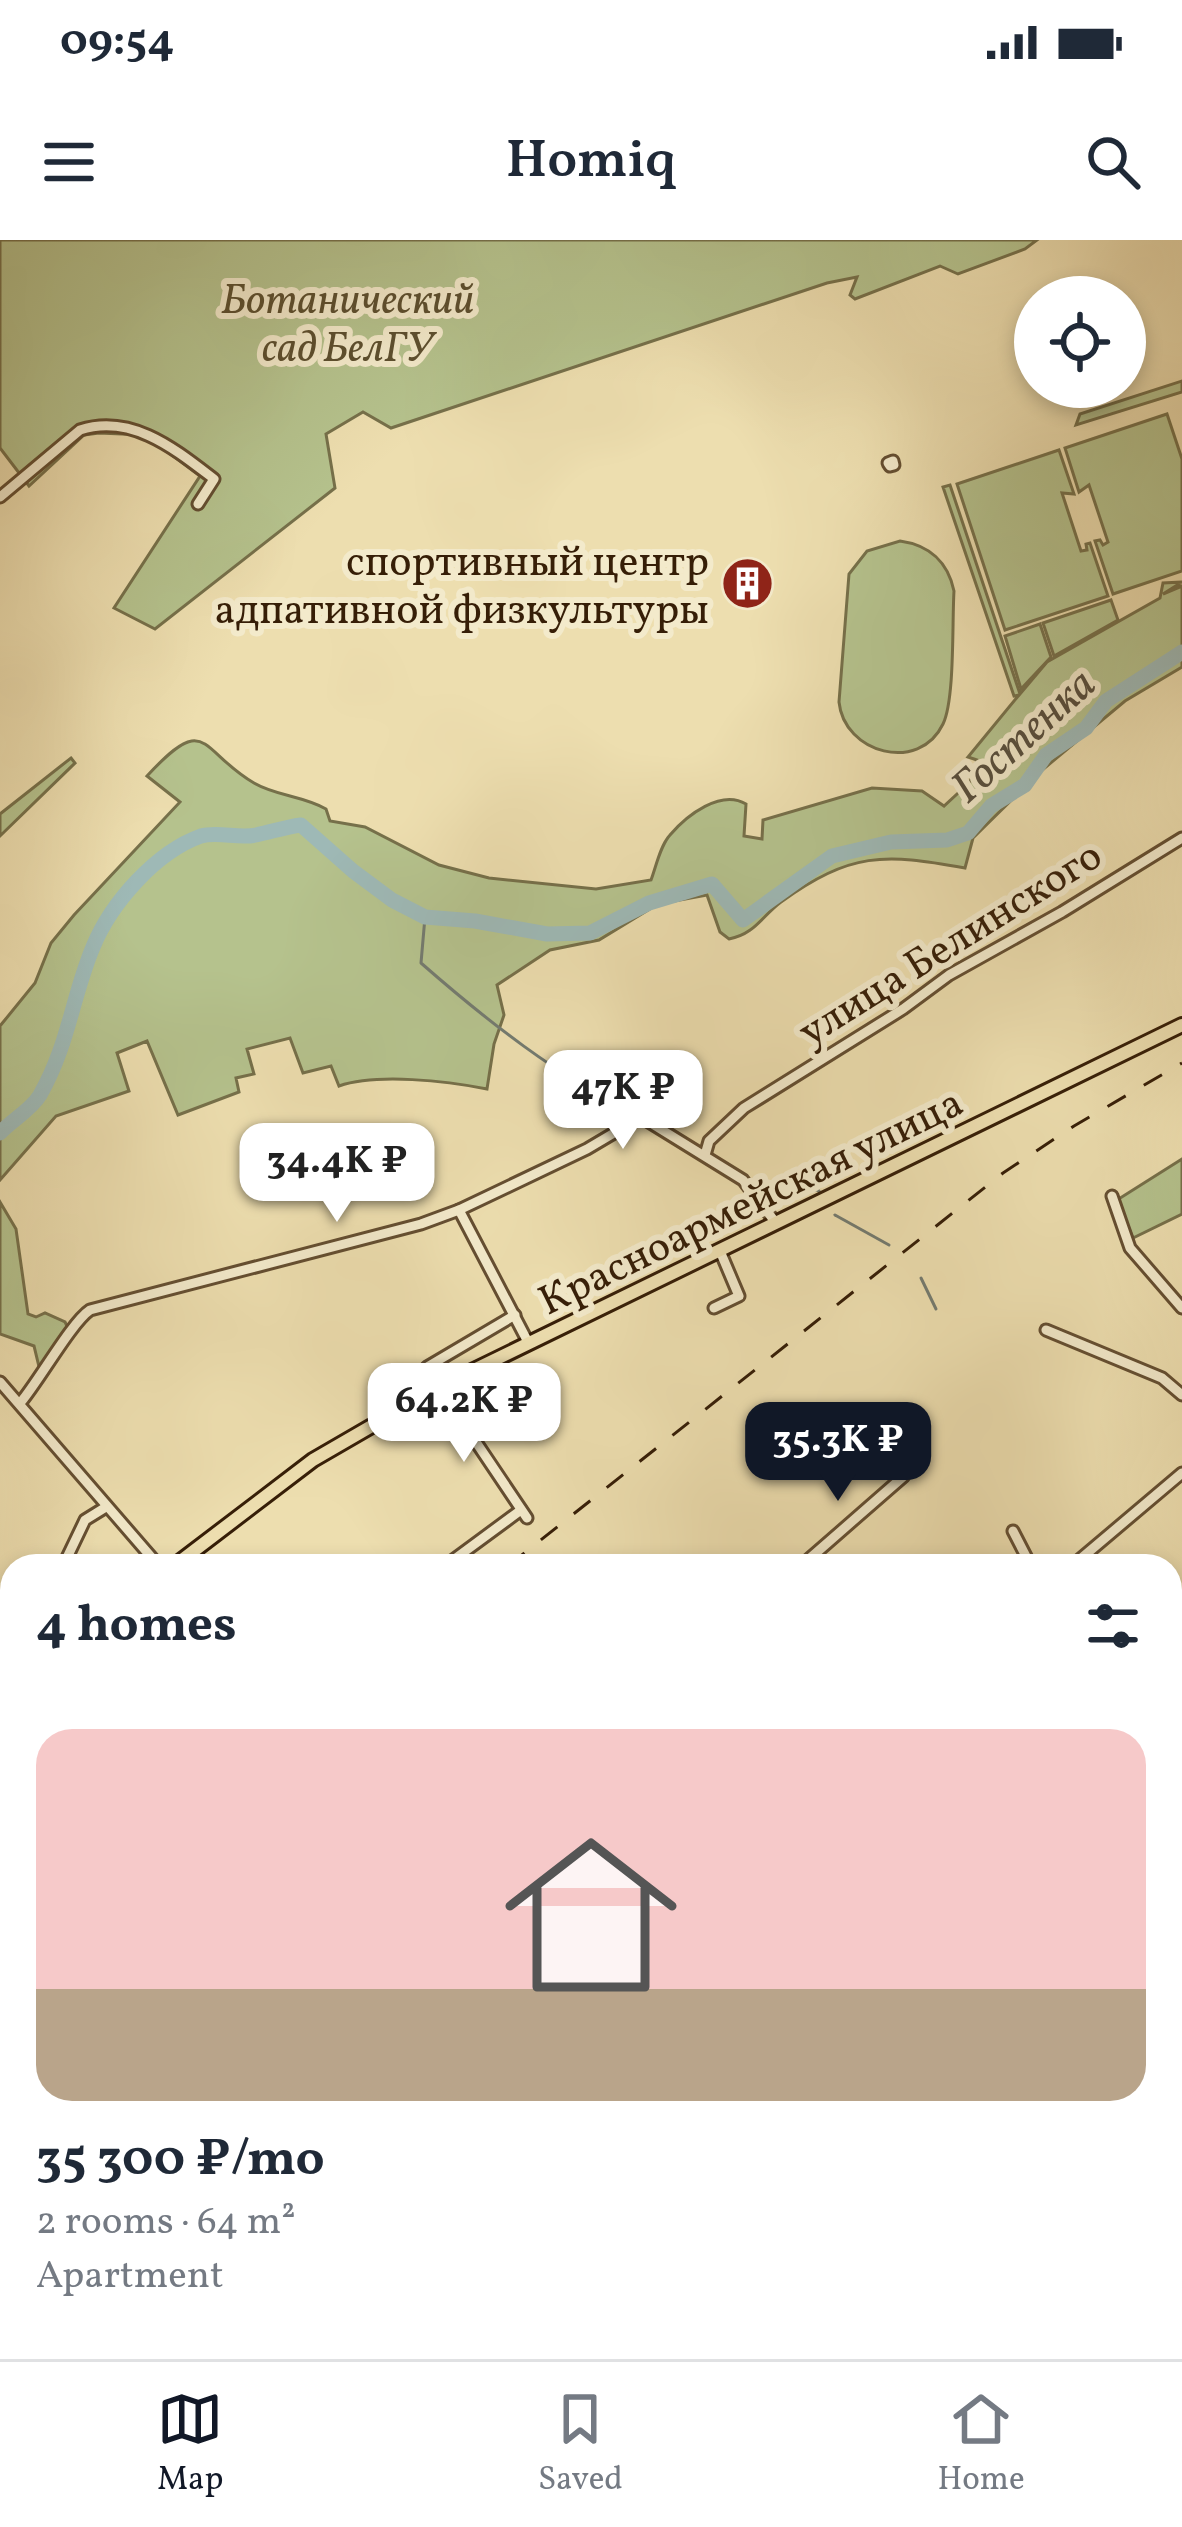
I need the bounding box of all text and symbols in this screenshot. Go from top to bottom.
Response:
text: 09:54 [60,11,174,74]
text: Homiq [506,125,676,200]
icon: menu [36,129,102,195]
icon: search [1080,129,1146,195]
park label: Ботанический сад БелГУ [222,273,474,380]
map controls [1014,276,1146,408]
button: locate [1014,276,1146,408]
place label: спортивный центр адпативной физкультуры [214,535,709,642]
building icon: спортивный центр адпативной физкультуры [720,556,776,612]
water label: Гостенка [939,655,1111,819]
street label: улица Белинского [788,828,1115,1063]
pin: 47K ₽ [539,1050,707,1152]
text: 47K ₽ [571,1062,675,1116]
street label: Красноармейская улица [530,1075,974,1333]
pin: 34.4K ₽ [226,1123,448,1225]
text: 34.4K ₽ [266,1135,408,1189]
pin: 64.2K ₽ [353,1363,575,1465]
text: 64.2K ₽ [395,1375,533,1429]
pin: 35.3K ₽ [727,1402,949,1504]
text: 35.3K ₽ [772,1414,904,1468]
text: 4 homes [36,1591,237,1662]
icon: filters [1080,1593,1146,1659]
icon: home [483,1807,699,2023]
text: 35 300 ₽/mo [36,2125,325,2196]
text: 2 rooms · 64 m² [36,2196,296,2250]
text: Apartment [36,2250,224,2304]
tab: Map [157,2386,223,2504]
tab: Saved [538,2386,623,2504]
tab: Home [937,2386,1025,2504]

